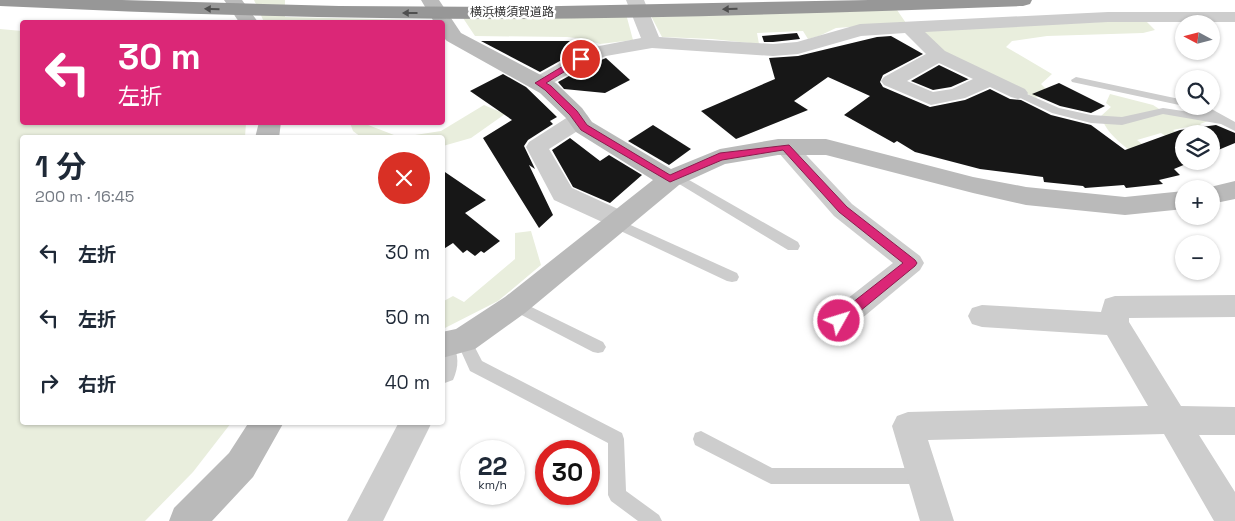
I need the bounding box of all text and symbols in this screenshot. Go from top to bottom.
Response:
street label: 横浜横須賀道路 [470,4,554,20]
one-way arrow [204,5,220,13]
one-way arrow [721,6,737,14]
one-way arrow [401,9,417,17]
north arrow [1175,15,1220,60]
map controls [1175,15,1220,280]
text: 30 m [118,35,201,79]
pin [560,38,602,80]
icon: left [35,40,100,105]
icon: arrive [567,45,595,73]
button: search [1175,70,1220,115]
text: 左折 [118,82,162,110]
button: layers [1175,125,1220,170]
text: 1 分 [35,147,86,186]
button: close [378,152,430,204]
button: + [1175,180,1220,225]
text: 200 m · 16:45 [35,186,134,207]
button: − [1175,235,1220,280]
icon: left [35,239,63,267]
text: 30 m [385,240,430,265]
text: 左折 [78,242,116,267]
position arrow [812,294,864,346]
icon: left [35,304,63,332]
text: 50 m [385,305,430,330]
text: 左折 [78,307,116,332]
icon: right [35,369,63,397]
text: 40 m [385,370,430,395]
text: 右折 [78,372,116,397]
speed limit sign: 30 [535,440,600,505]
text: 22 [478,450,507,482]
text: km/h [478,477,507,493]

